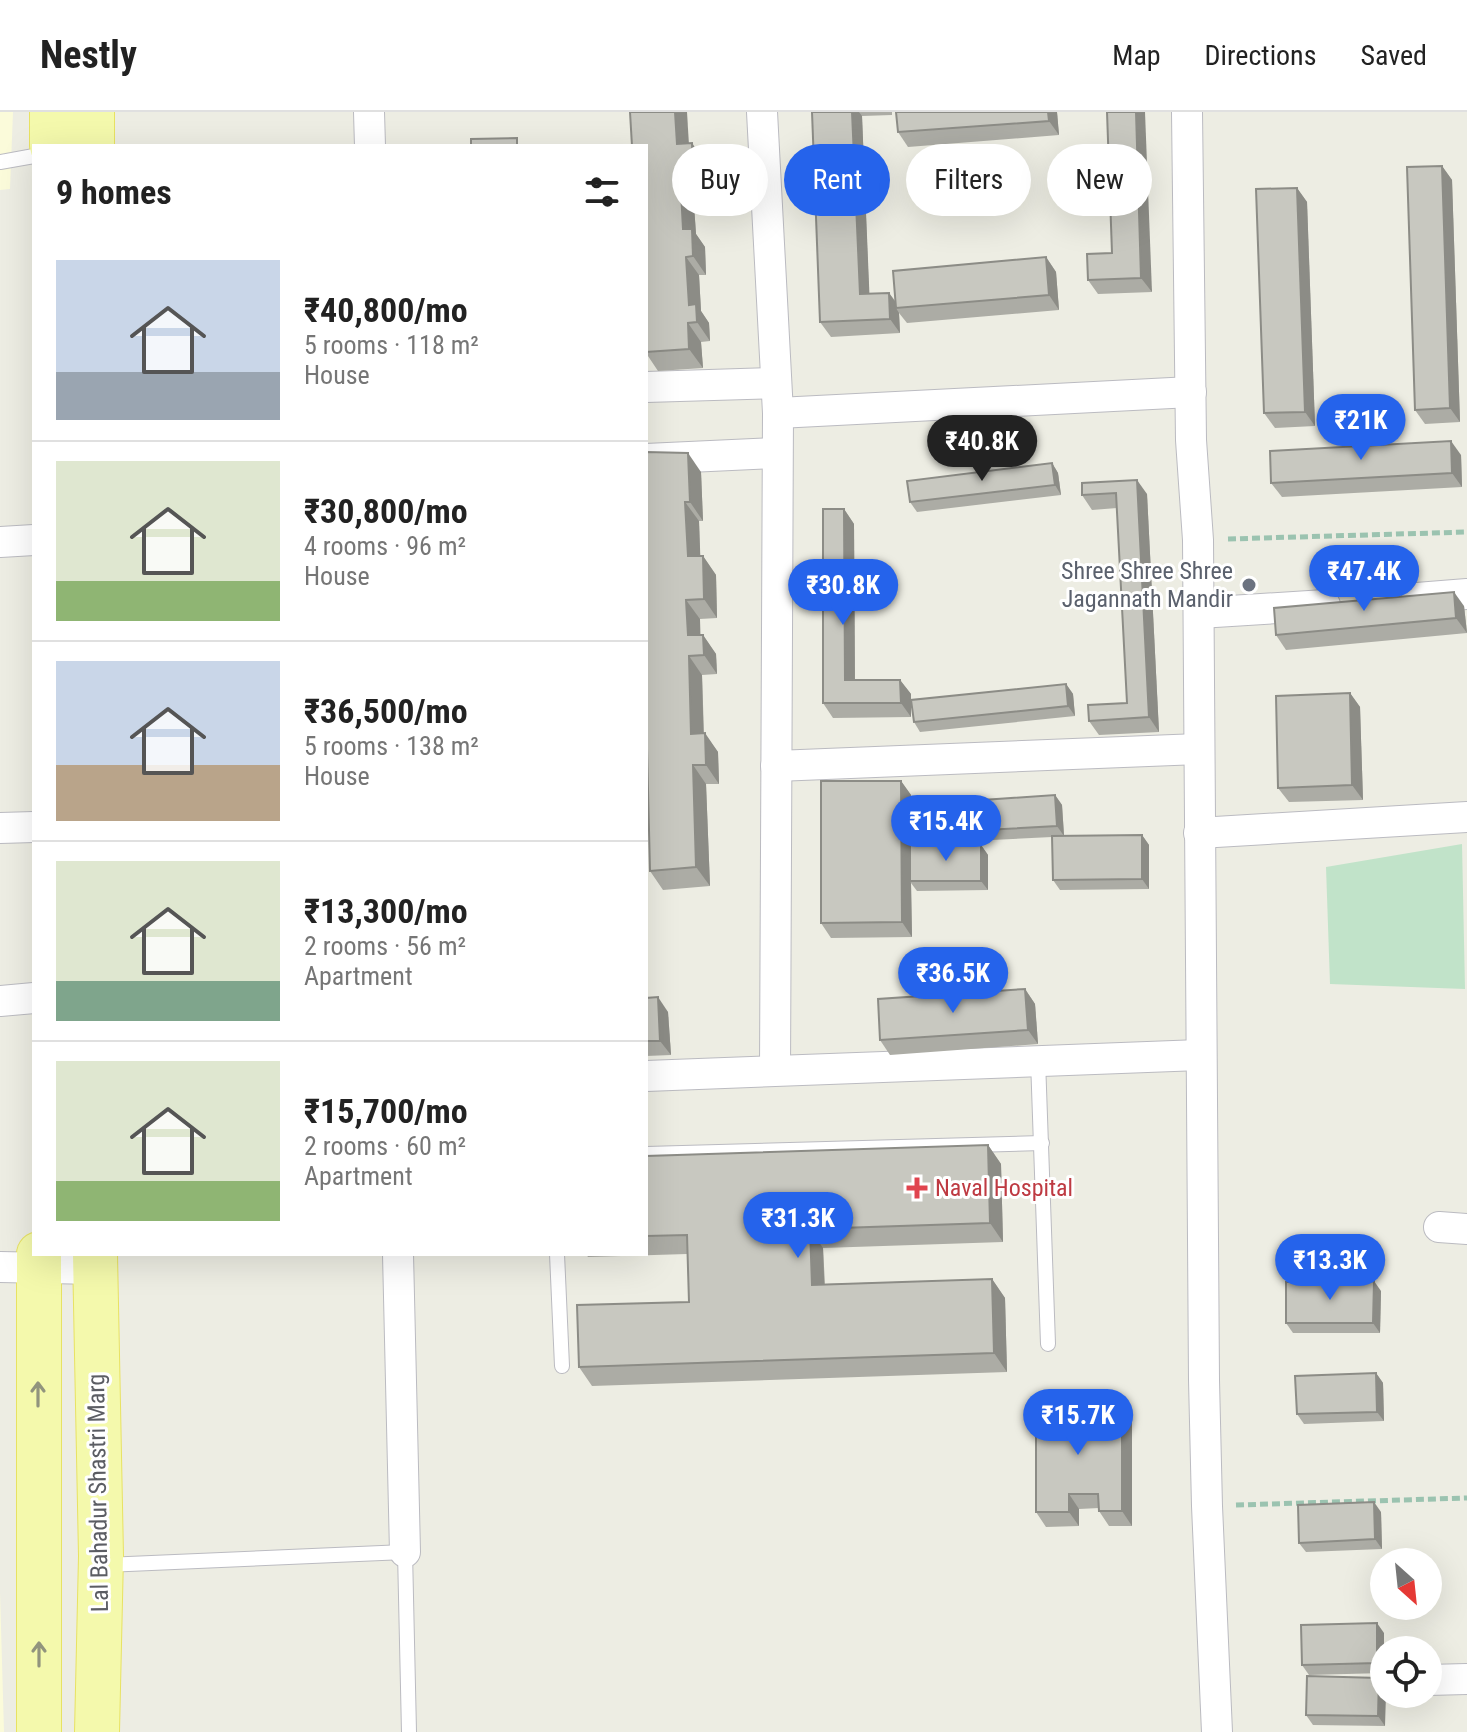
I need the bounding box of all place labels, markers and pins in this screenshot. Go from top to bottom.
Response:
pin: ₹21K [1314,394,1408,462]
pin: ₹40.8K [917,415,1047,483]
pin: ₹47.4K [1299,545,1429,613]
place label: Shree Shree Shree Jagannath Mandir [1061,557,1233,613]
pin: ₹30.8K [778,559,908,627]
marker: Shree Shree Shree Jagannath Mandir [1240,576,1258,594]
pin: ₹15.4K [881,795,1011,863]
pin: ₹36.5K [888,947,1018,1015]
place label: Naval Hospital [935,1174,1073,1202]
marker: Naval Hospital [906,1177,928,1199]
pin: ₹31.3K [733,1192,863,1260]
pin: ₹13.3K [1265,1234,1395,1302]
pin: ₹15.7K [1013,1389,1143,1457]

